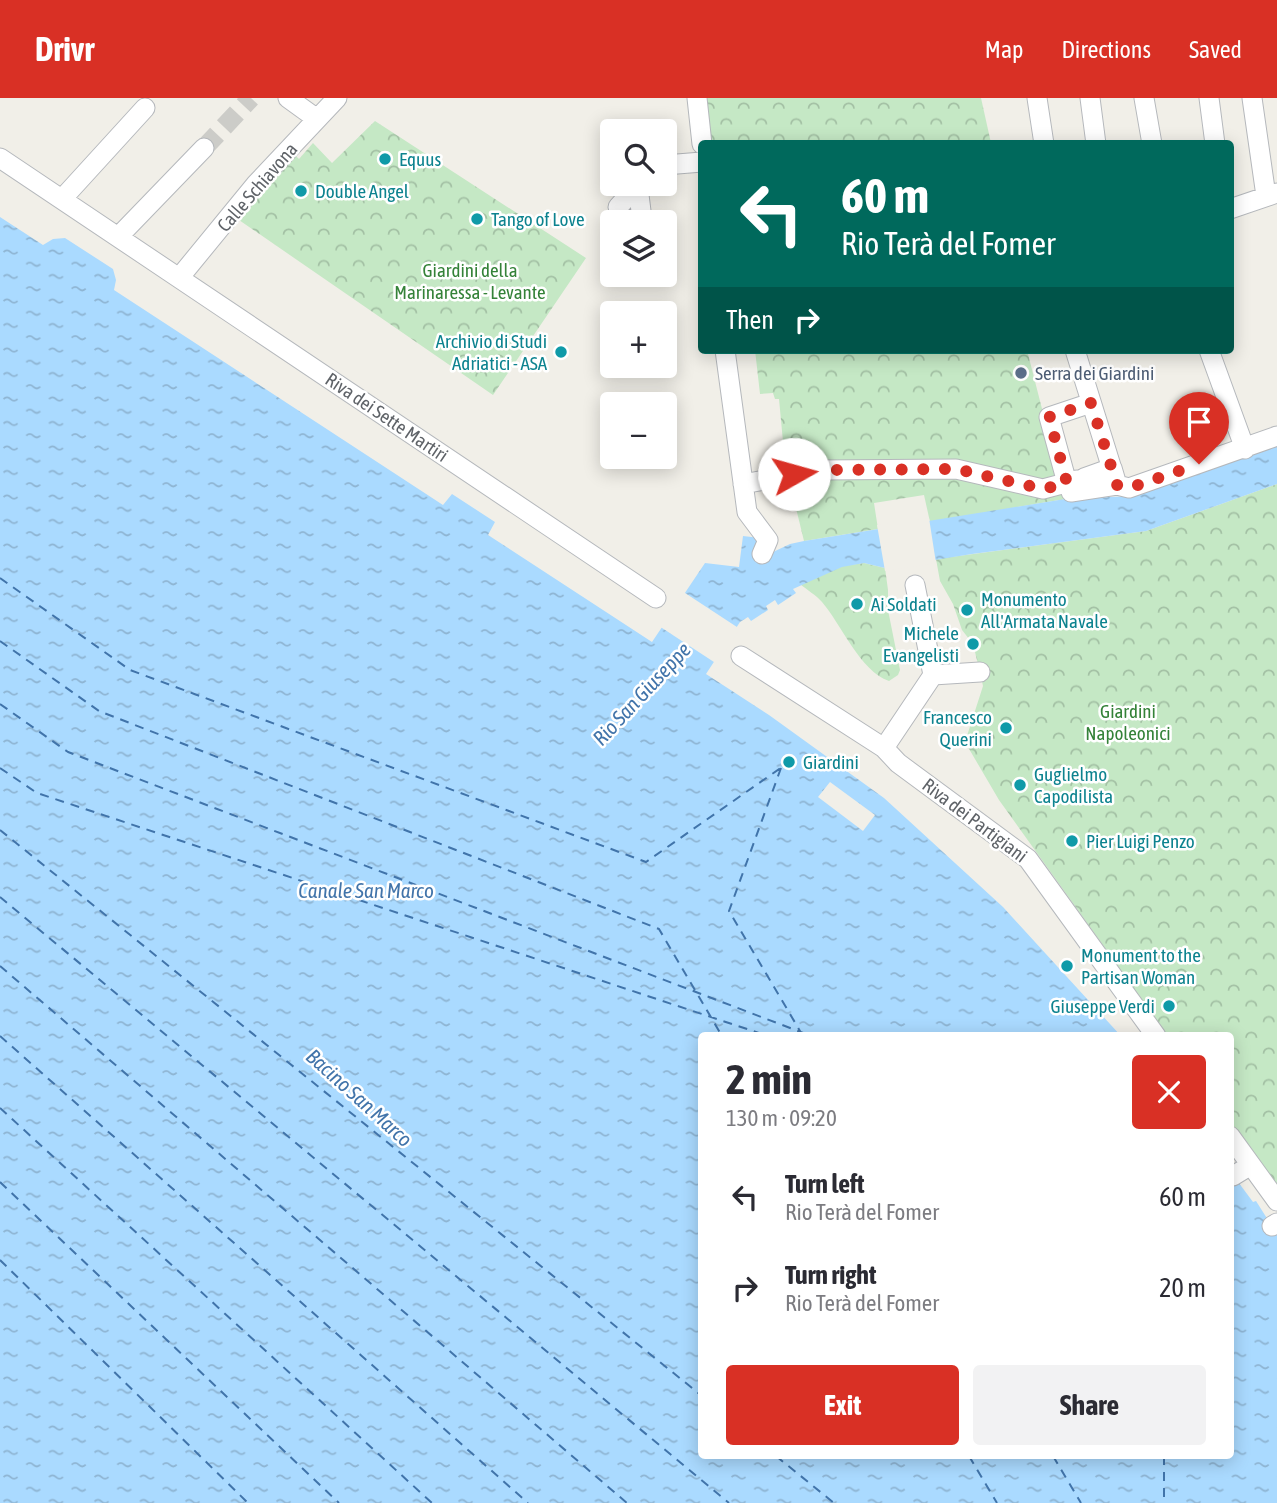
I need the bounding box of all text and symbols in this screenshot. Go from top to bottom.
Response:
text: Drivr [35,30,94,68]
text: Map [985,36,1023,63]
text: Directions [1061,36,1151,63]
text: Saved [1189,36,1242,63]
map controls [600,119,677,469]
button: search [600,119,677,196]
street label: Calle Schiavona [212,138,302,236]
place label: Equus [399,148,441,170]
marker: Equus [377,151,393,167]
text: 60 m [841,167,929,223]
icon: left [726,168,817,259]
place label: Double Angel [315,180,409,202]
marker: Double Angel [293,183,309,199]
place label: Tango of Love [491,208,585,230]
button: layers [600,210,677,287]
marker: Tango of Love [469,211,485,227]
text: Rio Terà del Fomer [841,225,1055,262]
park label: Giardini della Marinaressa - Levante [394,259,546,303]
button: + [600,301,677,378]
icon: right [788,301,826,339]
text: Then [726,305,774,335]
place label: Archivio di Studi Adriatici - ASA [436,330,548,374]
marker: Archivio di Studi Adriatici - ASA [553,344,569,360]
place label: Serra dei Giardini [1035,362,1154,384]
marker: Serra dei Giardini [1013,365,1029,381]
street label: Riva dei Sette Martiri [322,368,452,466]
button: − [600,392,677,469]
pin [1169,392,1229,464]
icon: arrive [1180,403,1218,441]
position arrow [757,437,831,511]
place label: Monumento All'Armata Navale [981,588,1108,632]
place label: Ai Soldati [871,593,937,615]
marker: Ai Soldati [849,596,865,612]
marker: Monumento All'Armata Navale [959,602,975,618]
place label: Michele Evangelisti [883,622,959,666]
marker: Michele Evangelisti [965,636,981,652]
water label: Rio San Giuseppe [587,637,695,750]
park label: Giardini Napoleonici [1085,700,1171,744]
place label: Francesco Querini [923,706,992,750]
marker: Francesco Querini [998,720,1014,736]
place label: Giardini [803,751,859,773]
marker: Giardini [781,754,797,770]
place label: Guglielmo Capodilista [1034,763,1113,807]
street label: Riva dei Partigiani [918,773,1032,867]
marker: Guglielmo Capodilista [1012,777,1028,793]
place label: Pier Luigi Penzo [1086,830,1195,852]
marker: Pier Luigi Penzo [1064,833,1080,849]
water label: Canale San Marco [298,878,434,902]
place label: Monument to the Partisan Woman [1081,944,1201,988]
marker: Monument to the Partisan Woman [1059,958,1075,974]
place label: Giuseppe Verdi [1050,995,1155,1017]
marker: Giuseppe Verdi [1161,998,1177,1014]
water label: Bacino San Marco [302,1044,418,1151]
text: 2 min [726,1055,812,1103]
button: close [1132,1055,1206,1129]
text: 130 m · 09:20 [726,1105,837,1131]
text: Turn left [785,1169,865,1199]
icon: left [726,1178,764,1216]
text: 60 m [1159,1182,1206,1212]
text: Rio Terà del Fomer [785,1199,939,1225]
text: Turn right [785,1260,876,1290]
icon: right [726,1269,764,1307]
text: 20 m [1159,1273,1206,1303]
text: Rio Terà del Fomer [785,1290,939,1316]
button: Exit [726,1365,959,1445]
button: Share [973,1365,1206,1445]

